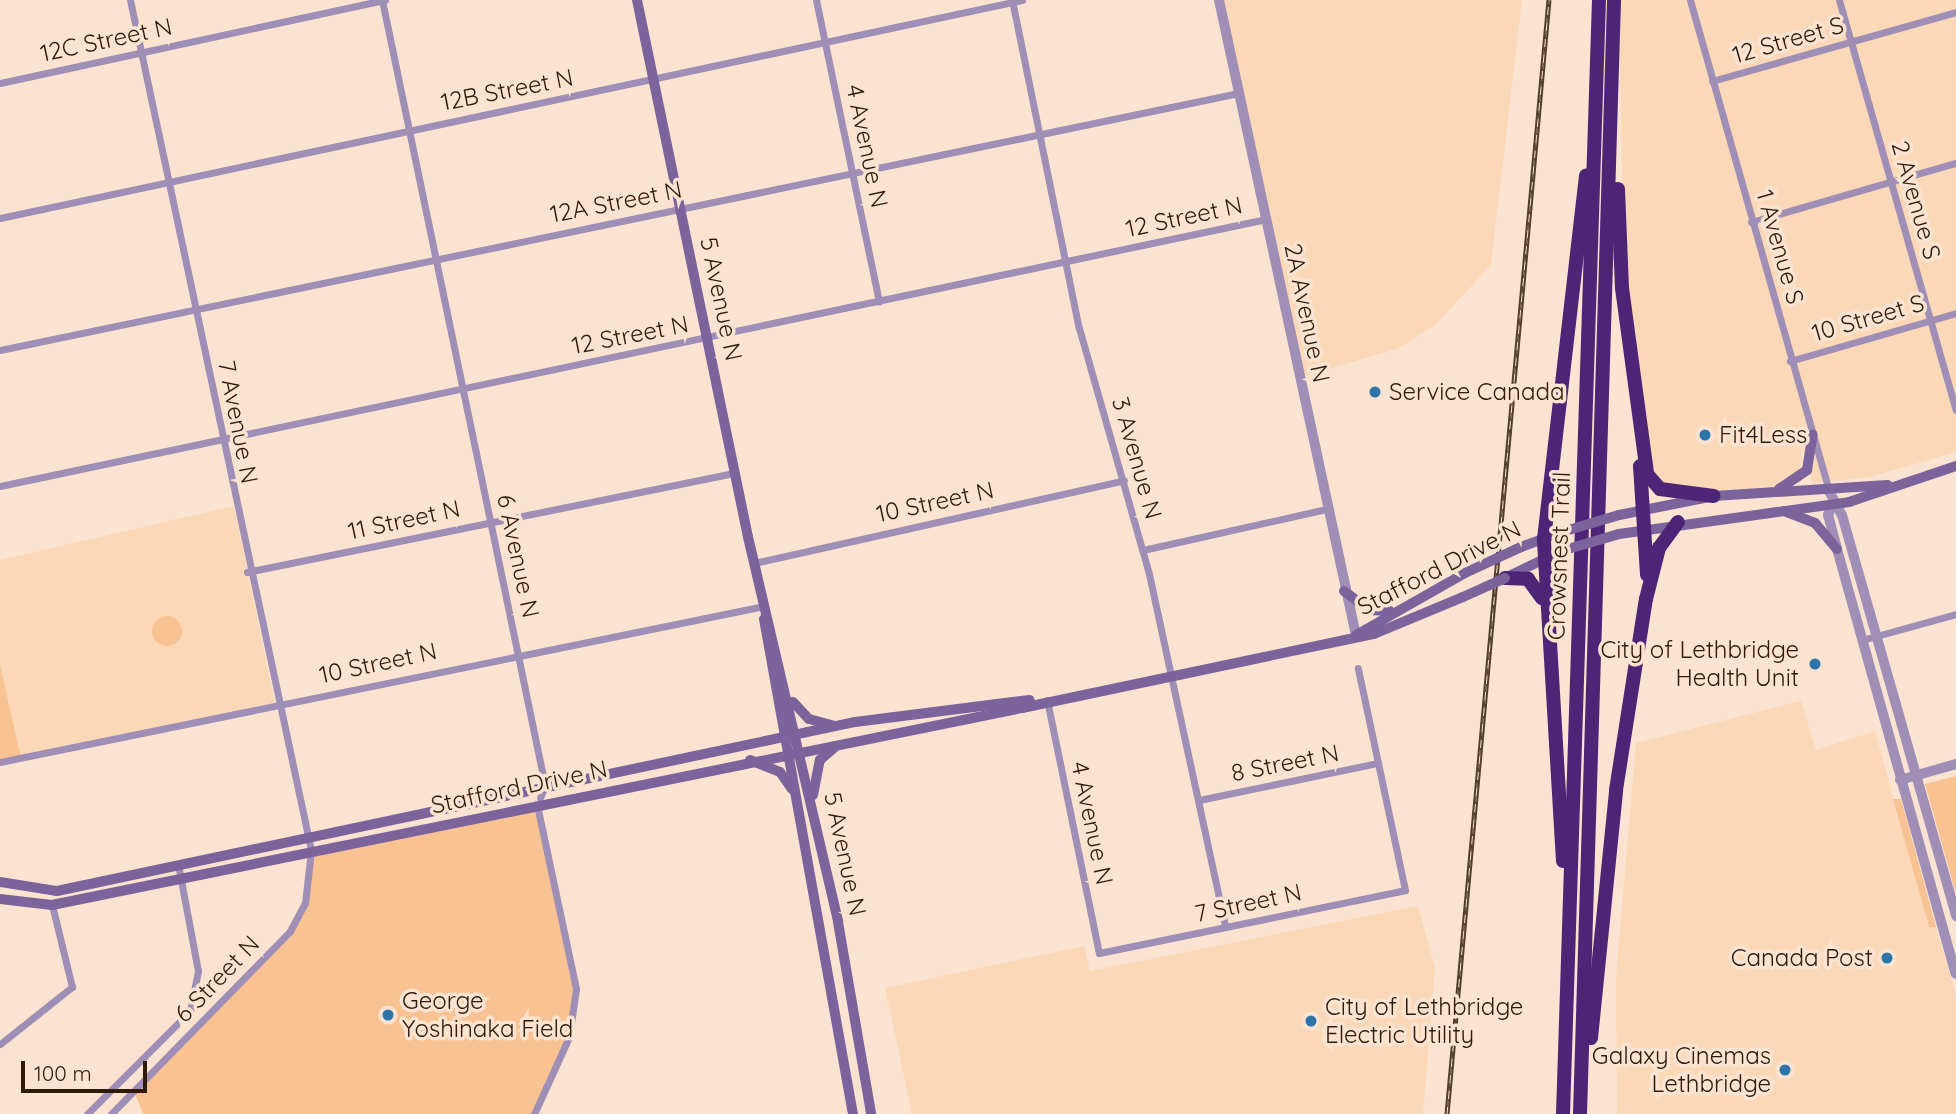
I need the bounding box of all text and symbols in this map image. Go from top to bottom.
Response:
street label: 12 Street S [1729,10,1847,70]
street label: 12C Street N [37,12,175,68]
street label: 12B Street N [438,63,576,117]
street label: 4 Avenue N [840,82,894,210]
street label: 2 Avenue S [1885,137,1947,263]
street label: 12A Street N [548,175,684,229]
street label: 1 Avenue S [1750,187,1810,307]
street label: 12 Street N [1123,191,1245,243]
street label: 5 Avenue N [694,235,748,363]
street label: 2A Avenue N [1278,241,1336,385]
street label: 10 Street S [1809,288,1927,348]
street label: 12 Street N [569,310,691,360]
street label: 7 Avenue N [212,358,264,486]
place label: Service Canada [1389,378,1565,406]
marker: Service Canada [1367,384,1383,400]
street label: 3 Avenue N [1106,394,1168,522]
place label: Fit4Less [1719,421,1807,449]
marker: Fit4Less [1697,427,1713,443]
street label: Crowsnest Trail [1542,471,1576,641]
street label: 10 Street N [874,476,996,528]
street label: 6 Avenue N [491,492,545,620]
street label: 11 Street N [345,494,463,546]
street label: Stafford Drive N [1352,514,1526,622]
place label: City of Lethbridge Health Unit [1601,636,1799,692]
street label: 10 Street N [317,637,439,689]
marker: City of Lethbridge Health Unit [1805,654,1825,674]
street label: 8 Street N [1229,738,1341,788]
street label: Stafford Drive N [428,754,610,820]
street label: 4 Avenue N [1065,759,1119,887]
street label: 5 Avenue N [818,790,872,918]
street label: 7 Street N [1192,878,1304,928]
street label: 6 Street N [169,930,265,1028]
place label: Canada Post [1731,944,1873,972]
marker: Canada Post [1879,950,1895,966]
place label: George Yoshinaka Field [402,987,573,1043]
place label: City of Lethbridge Electric Utility [1325,993,1523,1049]
marker: George Yoshinaka Field [380,1007,396,1023]
marker: City of Lethbridge Electric Utility [1303,1013,1319,1029]
place label: Galaxy Cinemas Lethbridge [1592,1042,1771,1098]
scale bar [24,1048,150,1092]
text: 100 m [34,1060,92,1086]
marker: Galaxy Cinemas Lethbridge [1777,1062,1793,1078]

